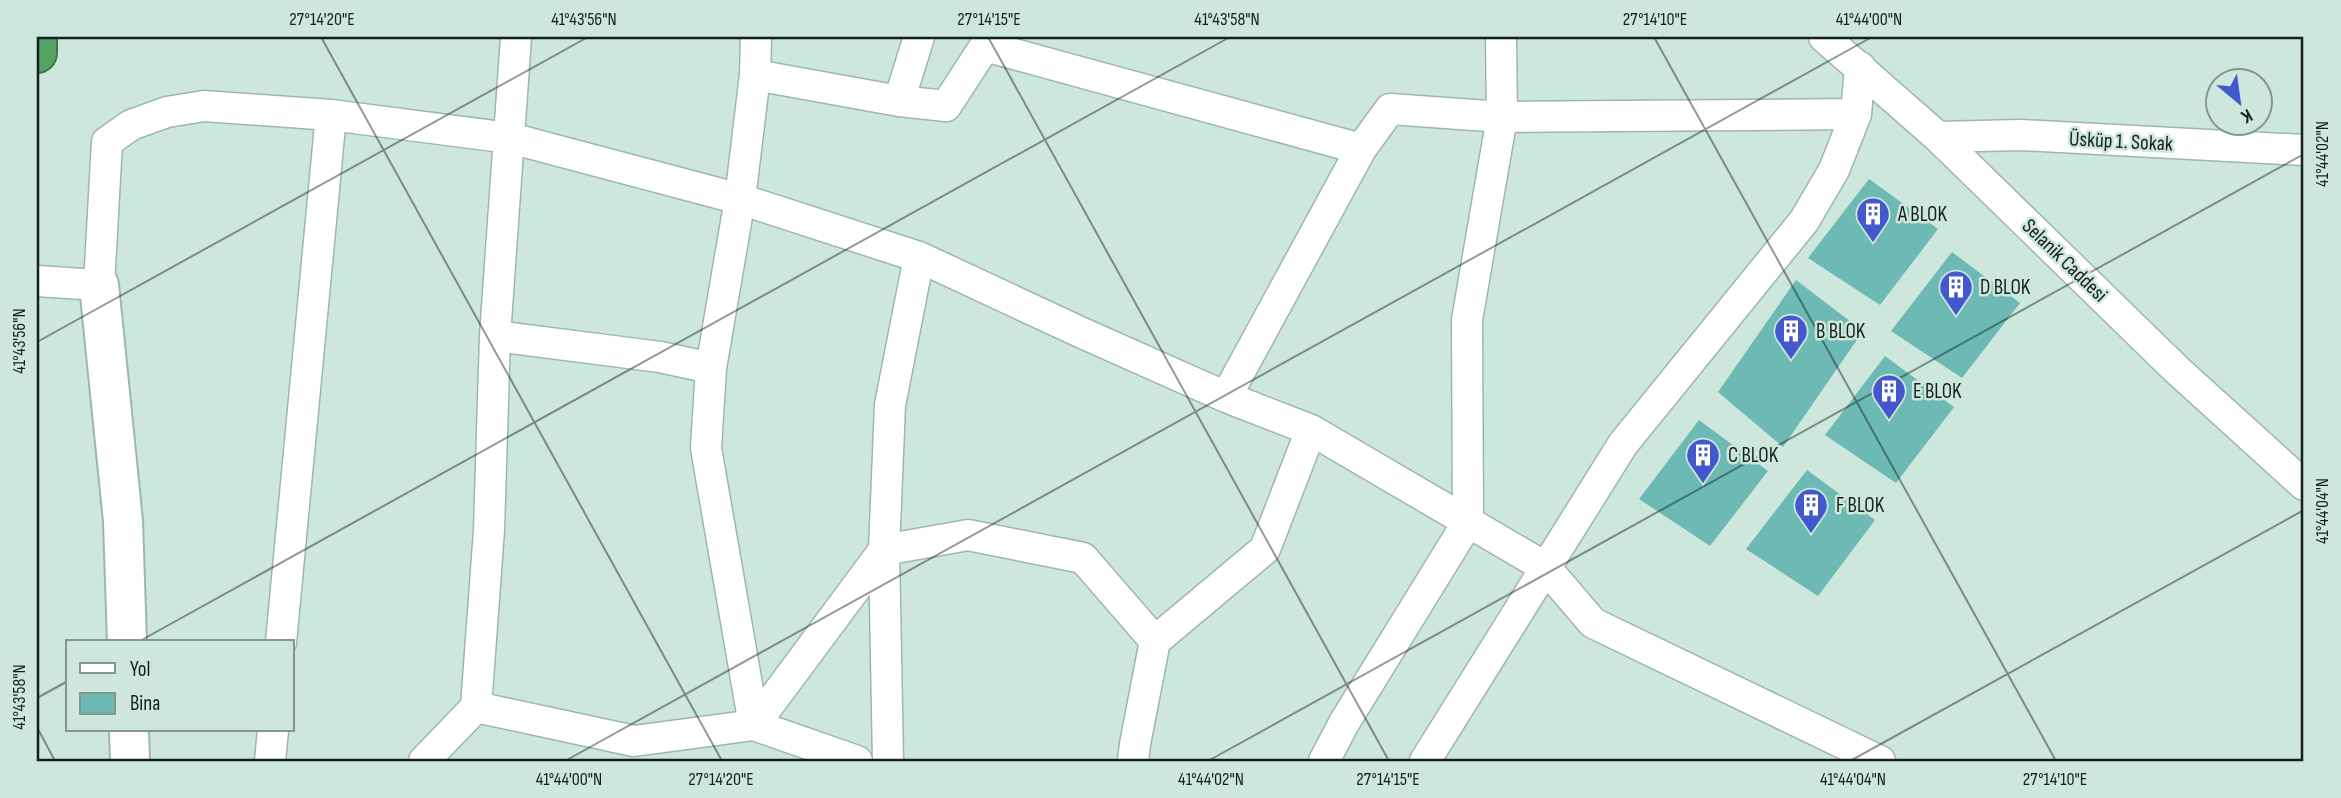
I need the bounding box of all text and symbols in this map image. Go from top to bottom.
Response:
text: 27°14'20"E [289,9,355,30]
text: 41°43'56"N [551,9,617,30]
text: 27°14'15"E [957,9,1021,30]
text: 41°43'58"N [1194,9,1260,30]
text: 27°14'10"E [1623,9,1687,30]
text: 41°44'00"N [1836,9,1902,30]
north arrow [2204,66,2274,136]
text: K [2236,103,2256,128]
text: 41°44'02"N [2312,121,2333,187]
street label: Üsküp 1. Sokak [2068,126,2173,157]
building icon: A BLOK [1854,195,1892,244]
place label: A BLOK [1897,202,1947,227]
street label: Selanik Caddesi [2017,214,2113,307]
building icon: D BLOK [1937,268,1975,317]
place label: D BLOK [1980,275,2031,300]
text: 41°43'56"N [9,308,30,374]
building icon: B BLOK [1772,312,1810,361]
place label: B BLOK [1816,319,1866,344]
building icon: E BLOK [1870,372,1908,421]
place label: E BLOK [1913,379,1962,404]
building icon: C BLOK [1684,436,1722,485]
place label: C BLOK [1728,443,1779,468]
text: 41°44'04"N [2312,478,2333,544]
building icon: F BLOK [1792,486,1830,535]
place label: F BLOK [1836,493,1885,518]
legend [66,640,294,732]
text: Yol [130,657,150,682]
text: 41°43'58"N [9,664,30,730]
text: Bina [130,691,160,716]
text: 41°44'00"N [536,769,602,790]
text: 27°14'20"E [688,769,754,790]
text: 41°44'02"N [1178,769,1244,790]
text: 27°14'15"E [1356,769,1420,790]
text: 41°44'04"N [1820,769,1886,790]
text: 27°14'10"E [2023,769,2087,790]

